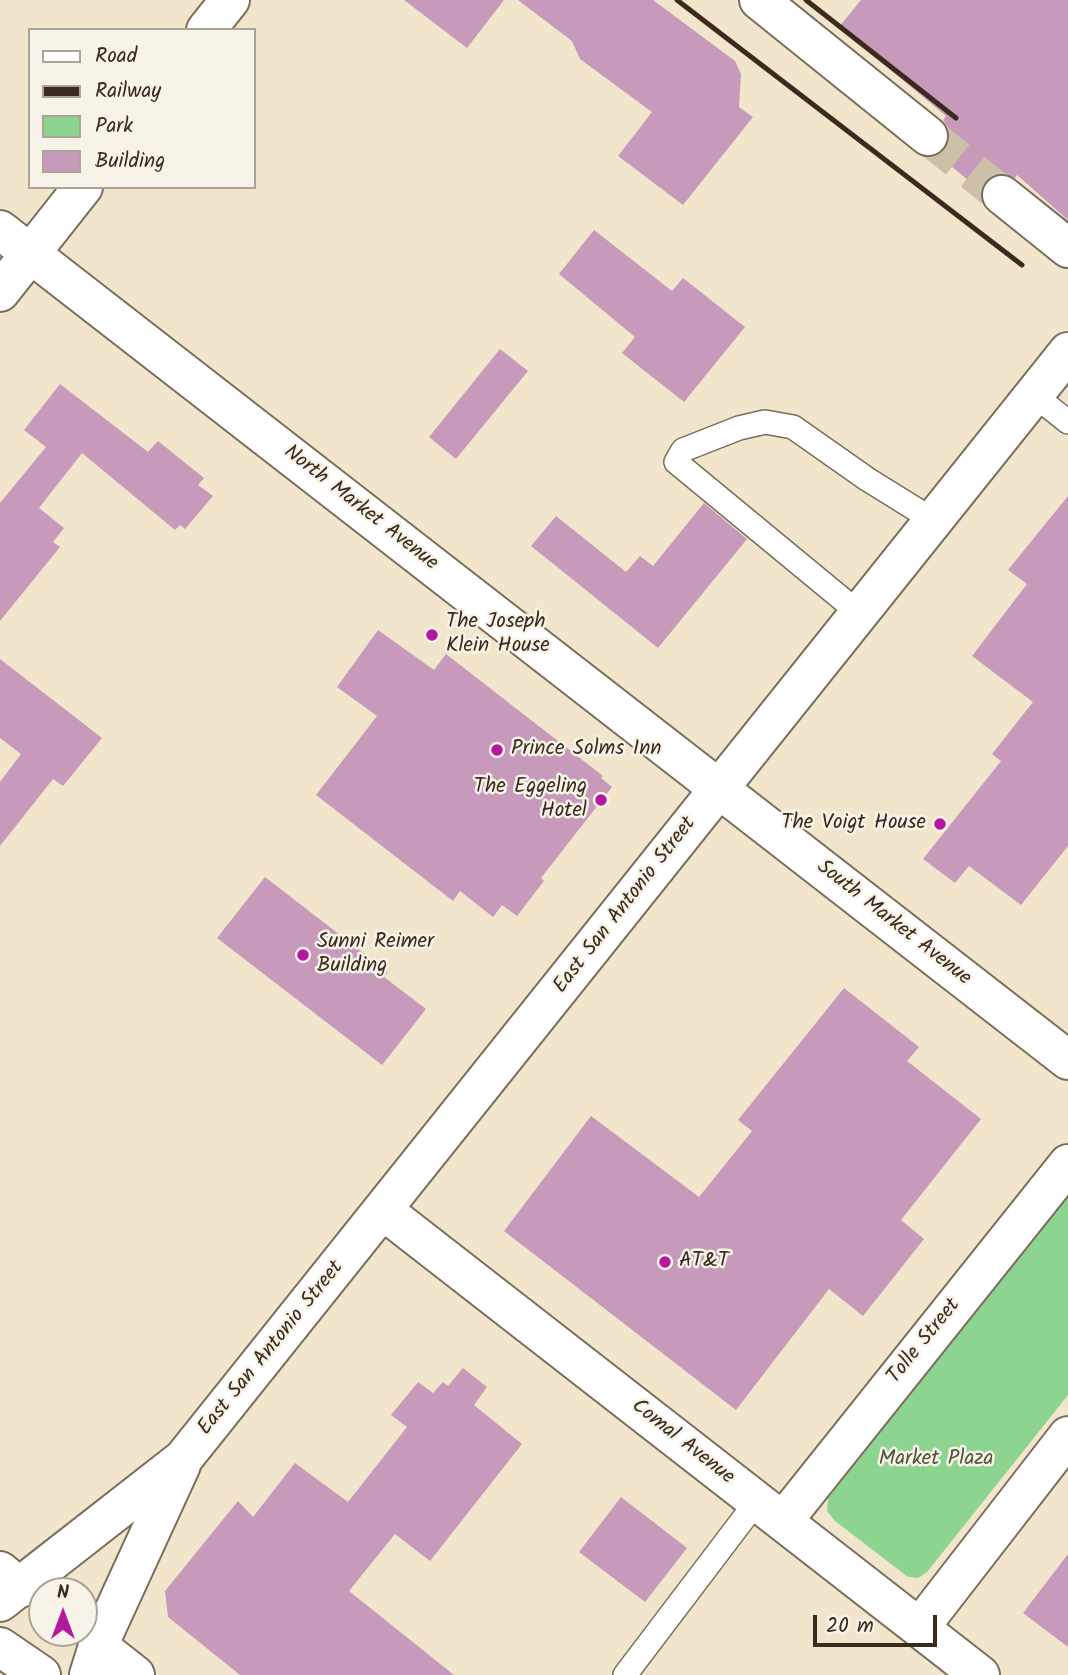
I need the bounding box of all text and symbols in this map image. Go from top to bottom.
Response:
legend [28,28,256,189]
text: Road [95,40,137,73]
text: Railway [95,75,161,108]
text: Park [95,110,133,143]
text: Building [95,145,165,178]
street label: North Market Avenue [278,441,442,577]
place label: The Joseph Klein House [446,610,550,660]
marker: The Joseph Klein House [424,627,440,643]
place label: Prince Solms Inn [511,737,662,763]
marker: Prince Solms Inn [489,742,505,758]
place label: The Eggeling Hotel [474,775,587,825]
marker: The Eggeling Hotel [593,792,609,808]
place label: The Voigt House [781,811,926,837]
street label: East San Antonio Street [549,813,703,999]
marker: The Voigt House [932,816,948,832]
street label: South Market Avenue [811,856,975,992]
place label: Sunni Reimer Building [317,930,434,980]
marker: Sunni Reimer Building [295,947,311,963]
place label: AT&T [679,1249,729,1275]
marker: AT&T [657,1254,673,1270]
street label: East San Antonio Street [194,1257,350,1441]
street label: Tolle Street [883,1294,967,1390]
street label: Comal Avenue [625,1395,739,1491]
park label: Market Plaza [879,1447,993,1473]
north arrow [28,1577,98,1647]
text: N [57,1578,69,1608]
scale bar [816,1602,940,1646]
text: 20 m [826,1610,874,1643]

